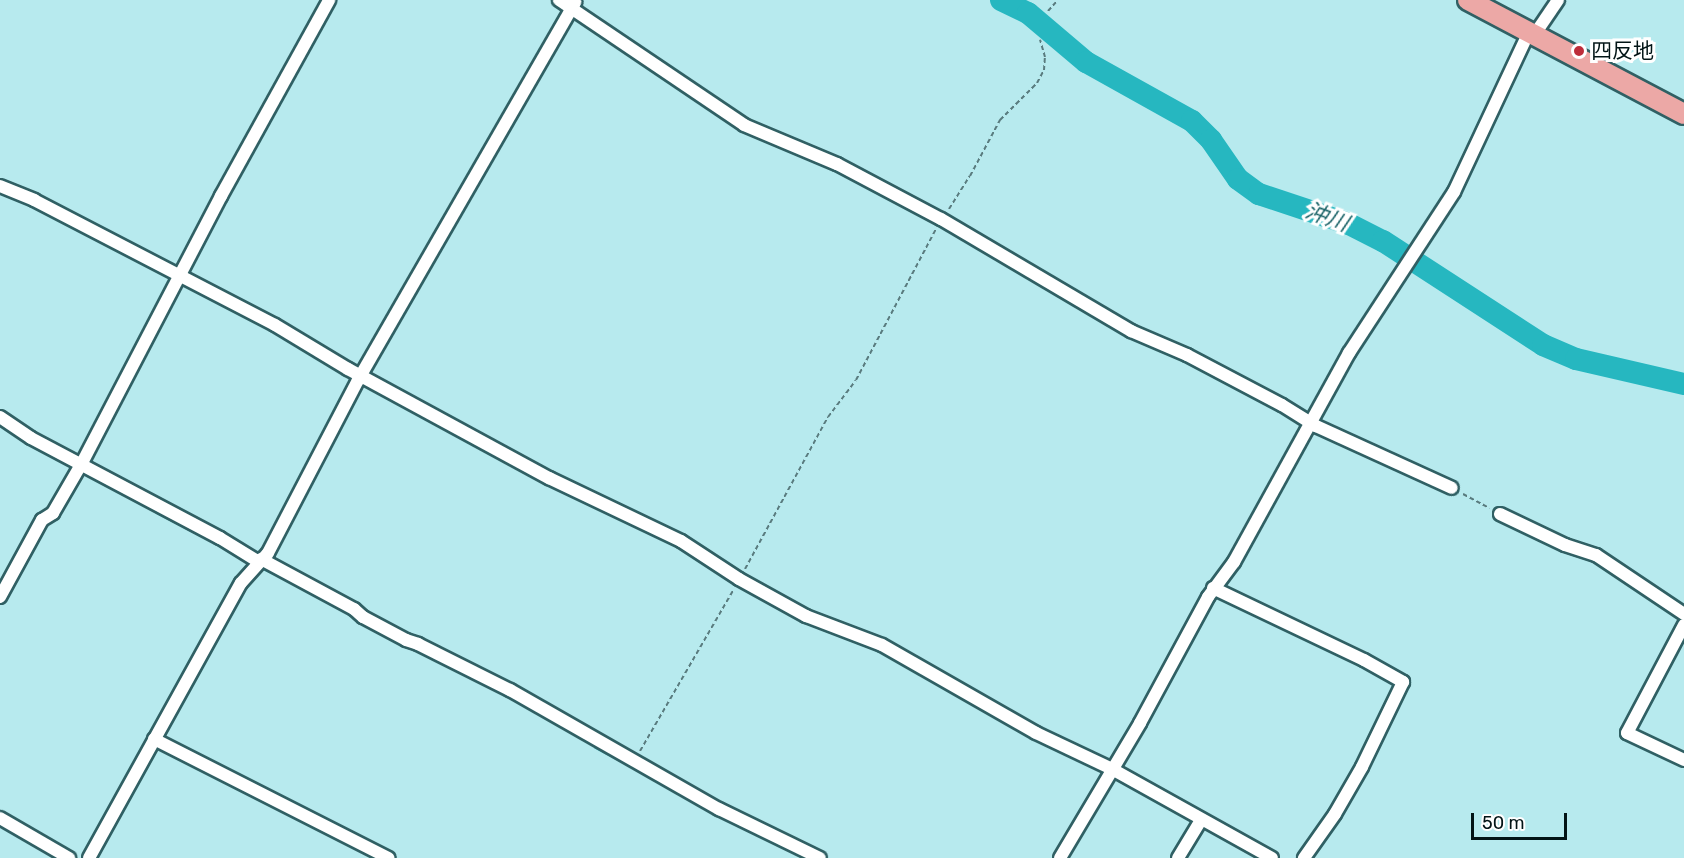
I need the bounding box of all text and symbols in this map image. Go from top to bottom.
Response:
place label: 四反地 [1591,38,1654,64]
marker: 四反地 [1572,44,1586,58]
water label: 沖川 [1302,197,1352,237]
scale bar [1474,801,1570,839]
text: 50 m [1482,812,1525,834]

